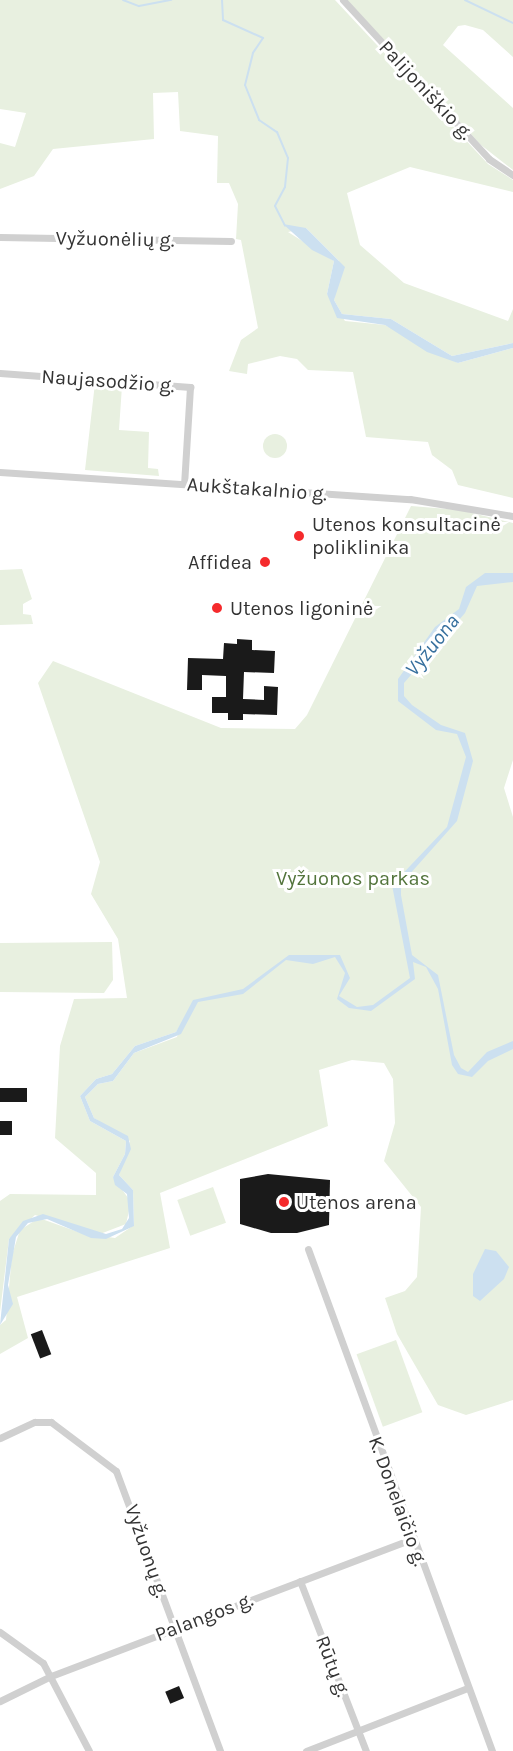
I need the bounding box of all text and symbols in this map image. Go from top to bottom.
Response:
street label: Palijoniškio g. [374,35,478,145]
street label: Vyžuonėlių g. [55,226,175,252]
street label: Naujasodžio g. [41,364,175,398]
street label: Aukštakalnio g. [186,472,328,506]
place label: Utenos konsultacinė poliklinika [312,512,501,559]
marker: Utenos konsultacinė poliklinika [290,527,308,545]
place label: Affidea [188,550,252,574]
marker: Affidea [256,553,274,571]
place label: Utenos ligoninė [230,596,373,620]
marker: Utenos ligoninė [208,599,226,617]
water label: Vyžuona [399,609,465,681]
park label: Vyžuonos parkas [276,866,430,890]
place label: Utenos arena [296,1190,417,1214]
marker: Utenos arena [277,1195,291,1209]
street label: K. Donelaičio g. [363,1433,433,1569]
street label: Vyžuonų g. [120,1501,174,1601]
street label: Palangos g. [152,1587,256,1647]
street label: Rūtų g. [310,1632,356,1700]

